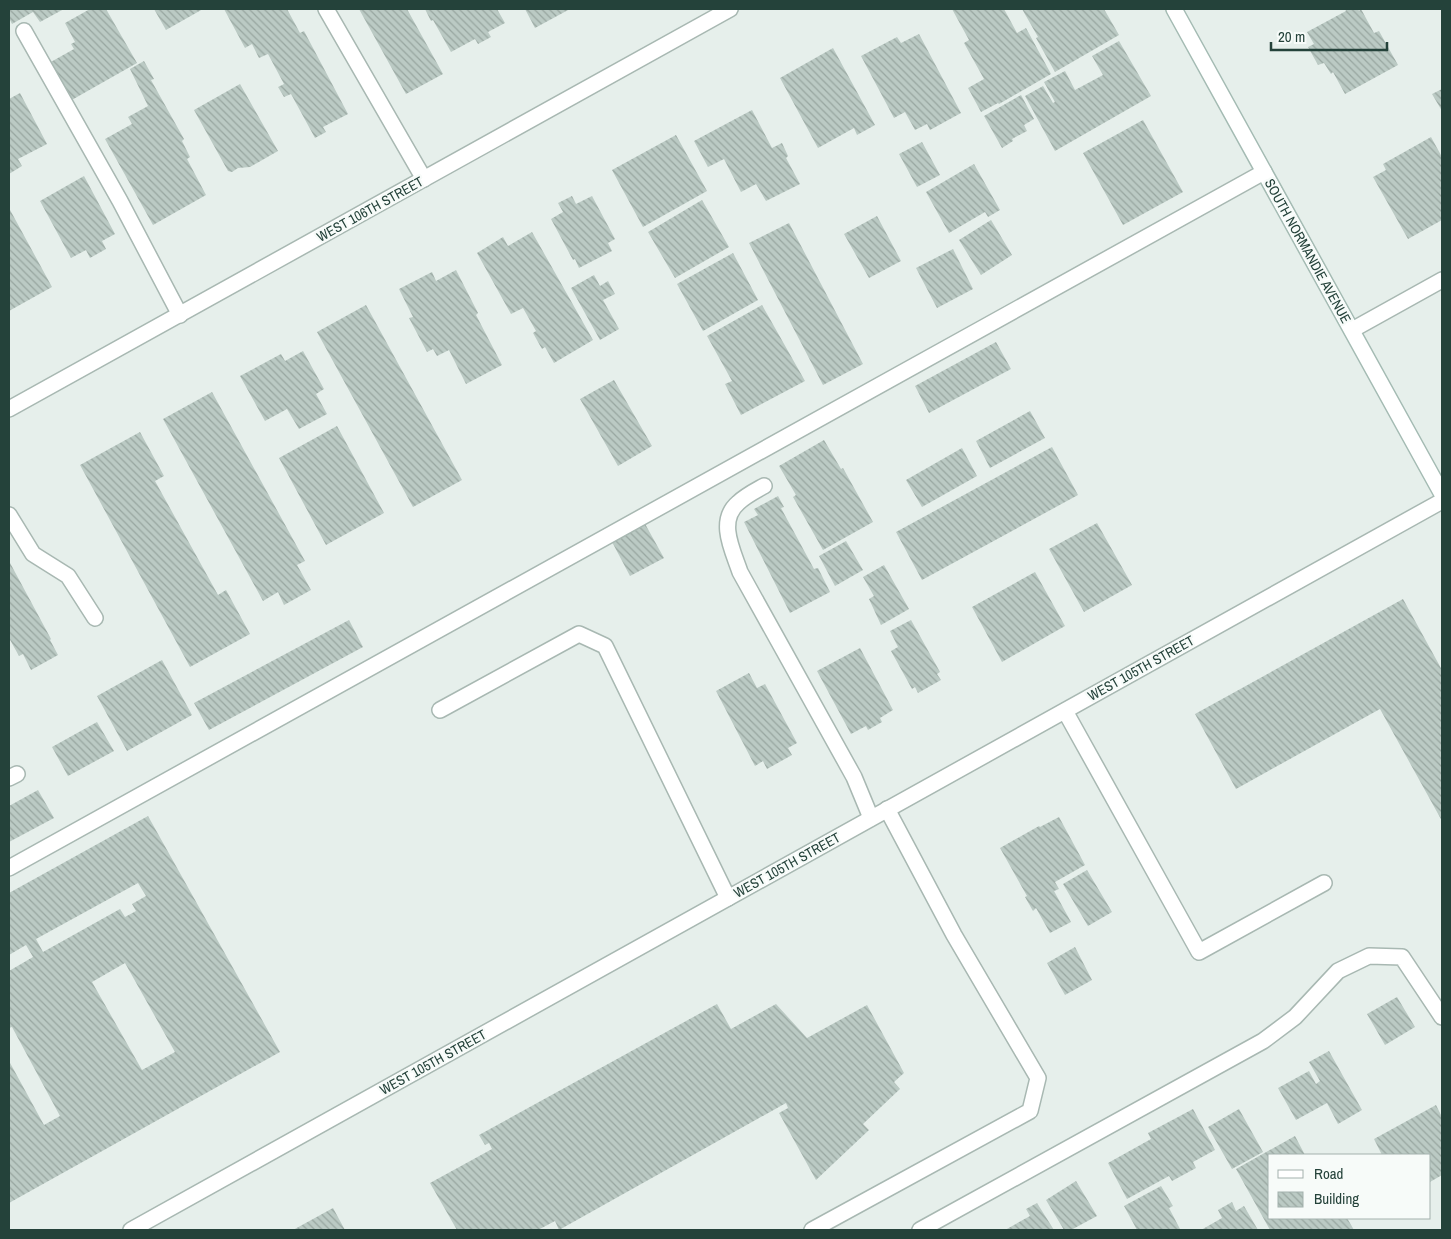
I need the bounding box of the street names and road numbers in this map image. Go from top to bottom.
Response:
street label: WEST 106TH STREET [314,172,426,246]
street label: SOUTH NORMANDIE AVENUE [1261,176,1355,326]
street label: WEST 105TH STREET [1085,631,1197,705]
street label: WEST 105TH STREET [731,828,843,902]
street label: WEST 105TH STREET [377,1025,489,1099]

